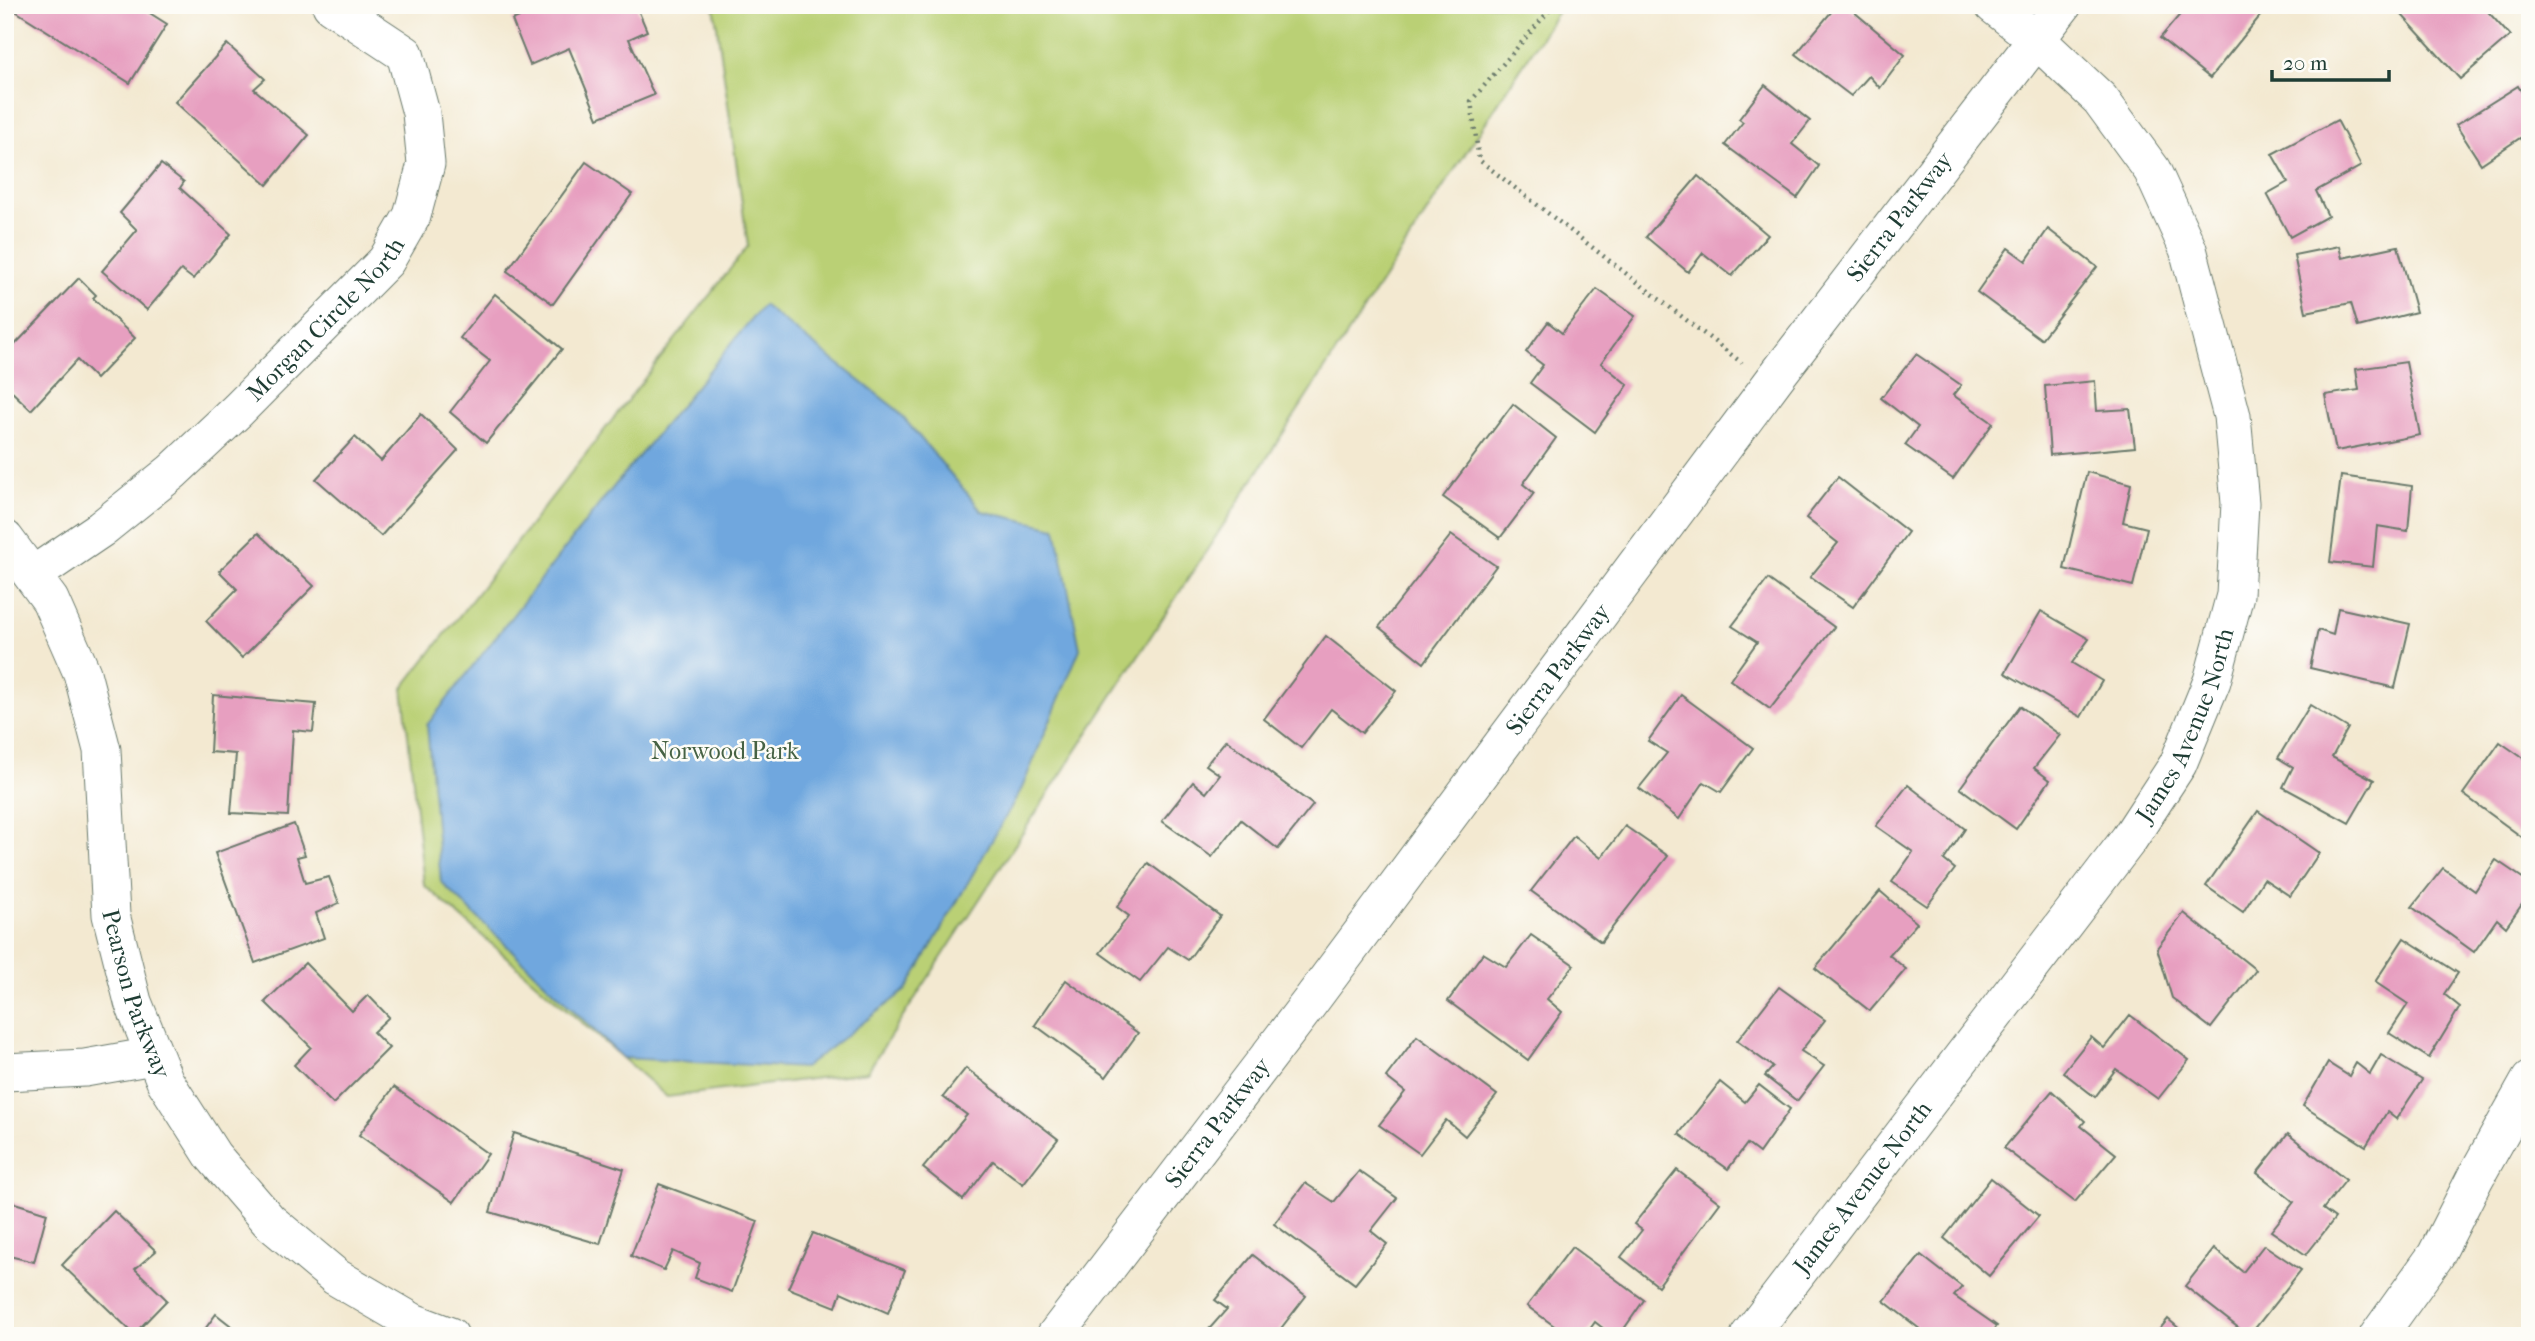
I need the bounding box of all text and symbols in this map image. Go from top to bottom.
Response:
scale bar [2272,38,2390,82]
text: 20 m [2283,51,2328,75]
street label: Sierra Parkway [1841,145,1959,287]
street label: Morgan Circle North [241,232,411,407]
street label: Sierra Parkway [1500,597,1617,741]
street label: James Avenue North [2129,625,2240,829]
park label: Norwood Park [651,737,800,765]
street label: Pearson Parkway [96,906,177,1083]
street label: Sierra Parkway [1159,1051,1277,1194]
street label: James Avenue North [1786,1095,1938,1281]

